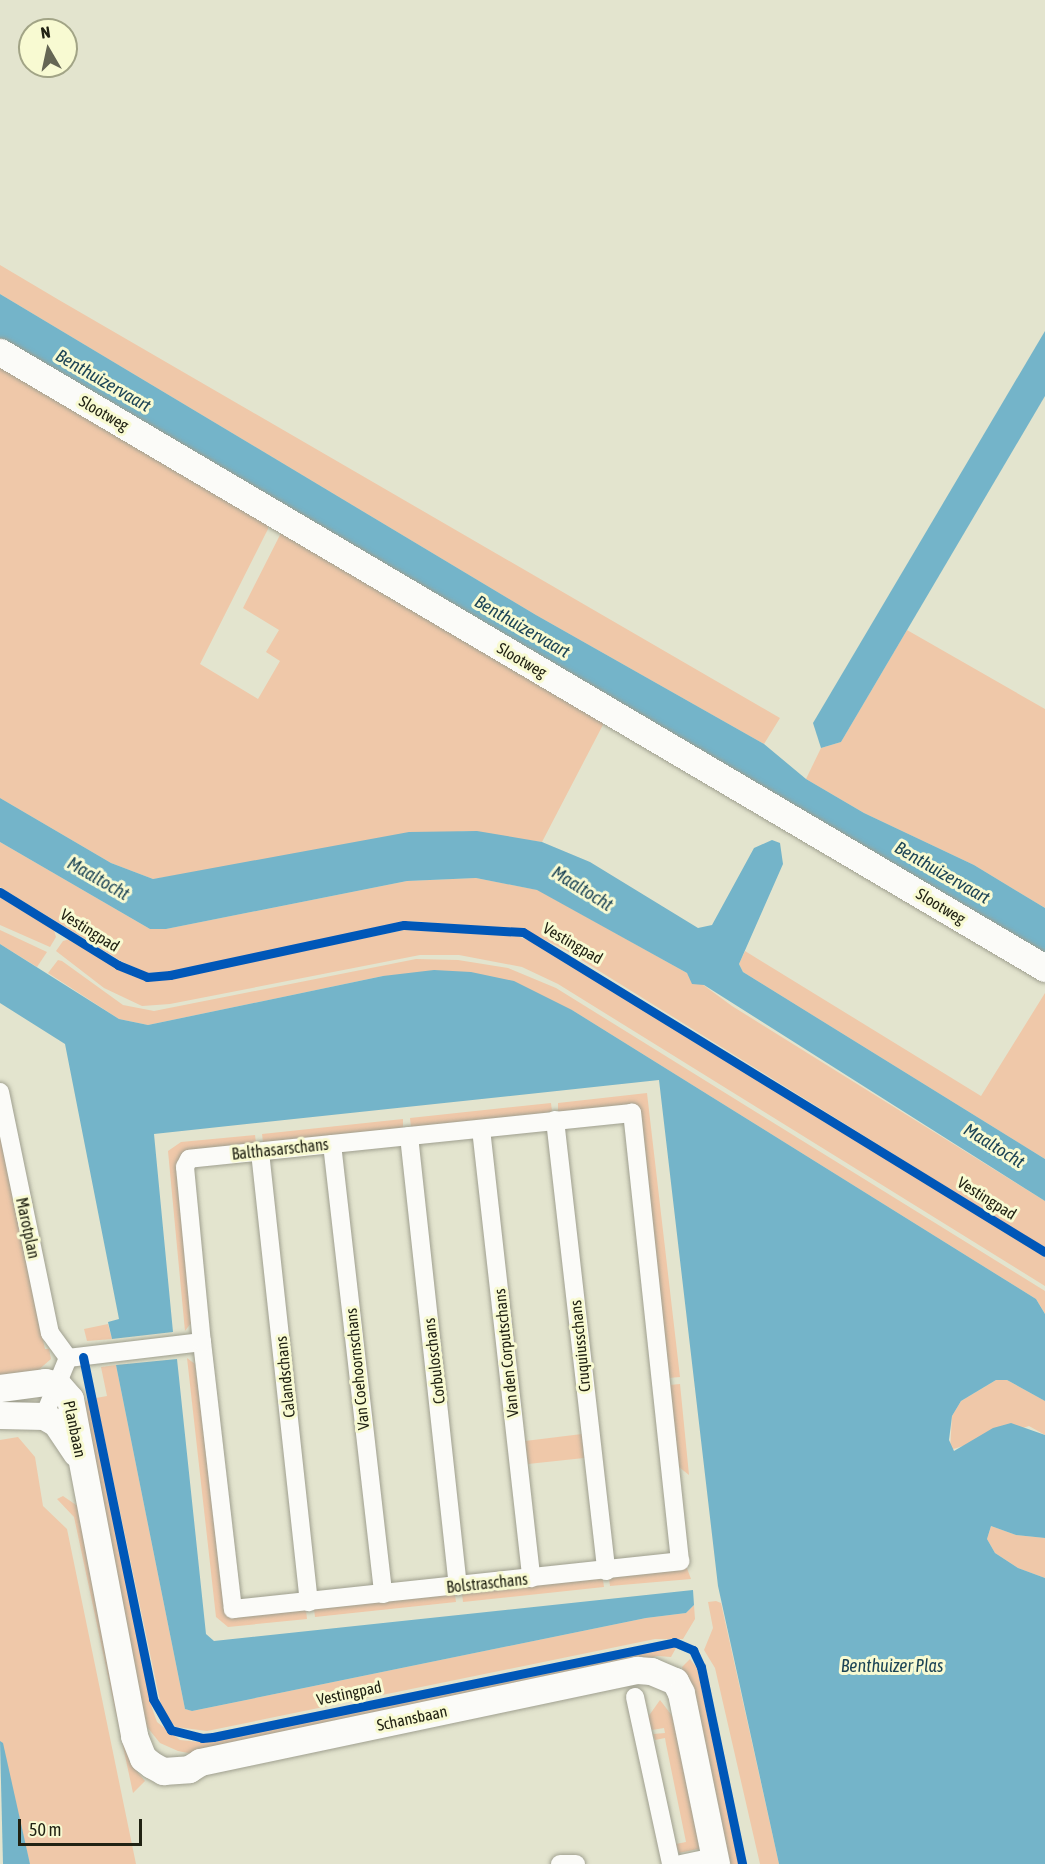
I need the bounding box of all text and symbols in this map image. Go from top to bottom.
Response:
north arrow [18,18,78,78]
text: N [39,23,52,42]
water label: Benthuizervaart [52,345,154,417]
street label: Slootweg [76,391,132,435]
water label: Benthuizervaart [471,591,573,663]
street label: Slootweg [494,638,550,682]
water label: Benthuizervaart [891,837,993,909]
water label: Maaltocht [63,853,133,905]
water label: Maaltocht [548,862,616,916]
street label: Slootweg [913,884,969,928]
street label: Vestingpad [57,904,123,956]
street label: Vestingpad [540,918,606,968]
water label: Maaltocht [960,1119,1028,1173]
street label: Balthasarschans [231,1134,329,1164]
street label: Vestingpad [954,1172,1020,1224]
street label: Marotplan [12,1196,44,1260]
street label: Van den Corputschans [490,1288,522,1418]
street label: Cruquiusschans [566,1299,594,1393]
street label: Van Coehoornschans [341,1307,373,1431]
street label: Corbuloschans [419,1317,449,1405]
street label: Calandschans [271,1335,299,1419]
street label: Planbaan [60,1399,90,1459]
street label: Bolstraschans [445,1569,529,1597]
water label: Benthuizer Plas [841,1655,943,1677]
street label: Vestingpad [315,1677,383,1709]
street label: Schansbaan [375,1701,449,1735]
scale bar [21,1807,146,1845]
text: 50 m [29,1819,61,1840]

